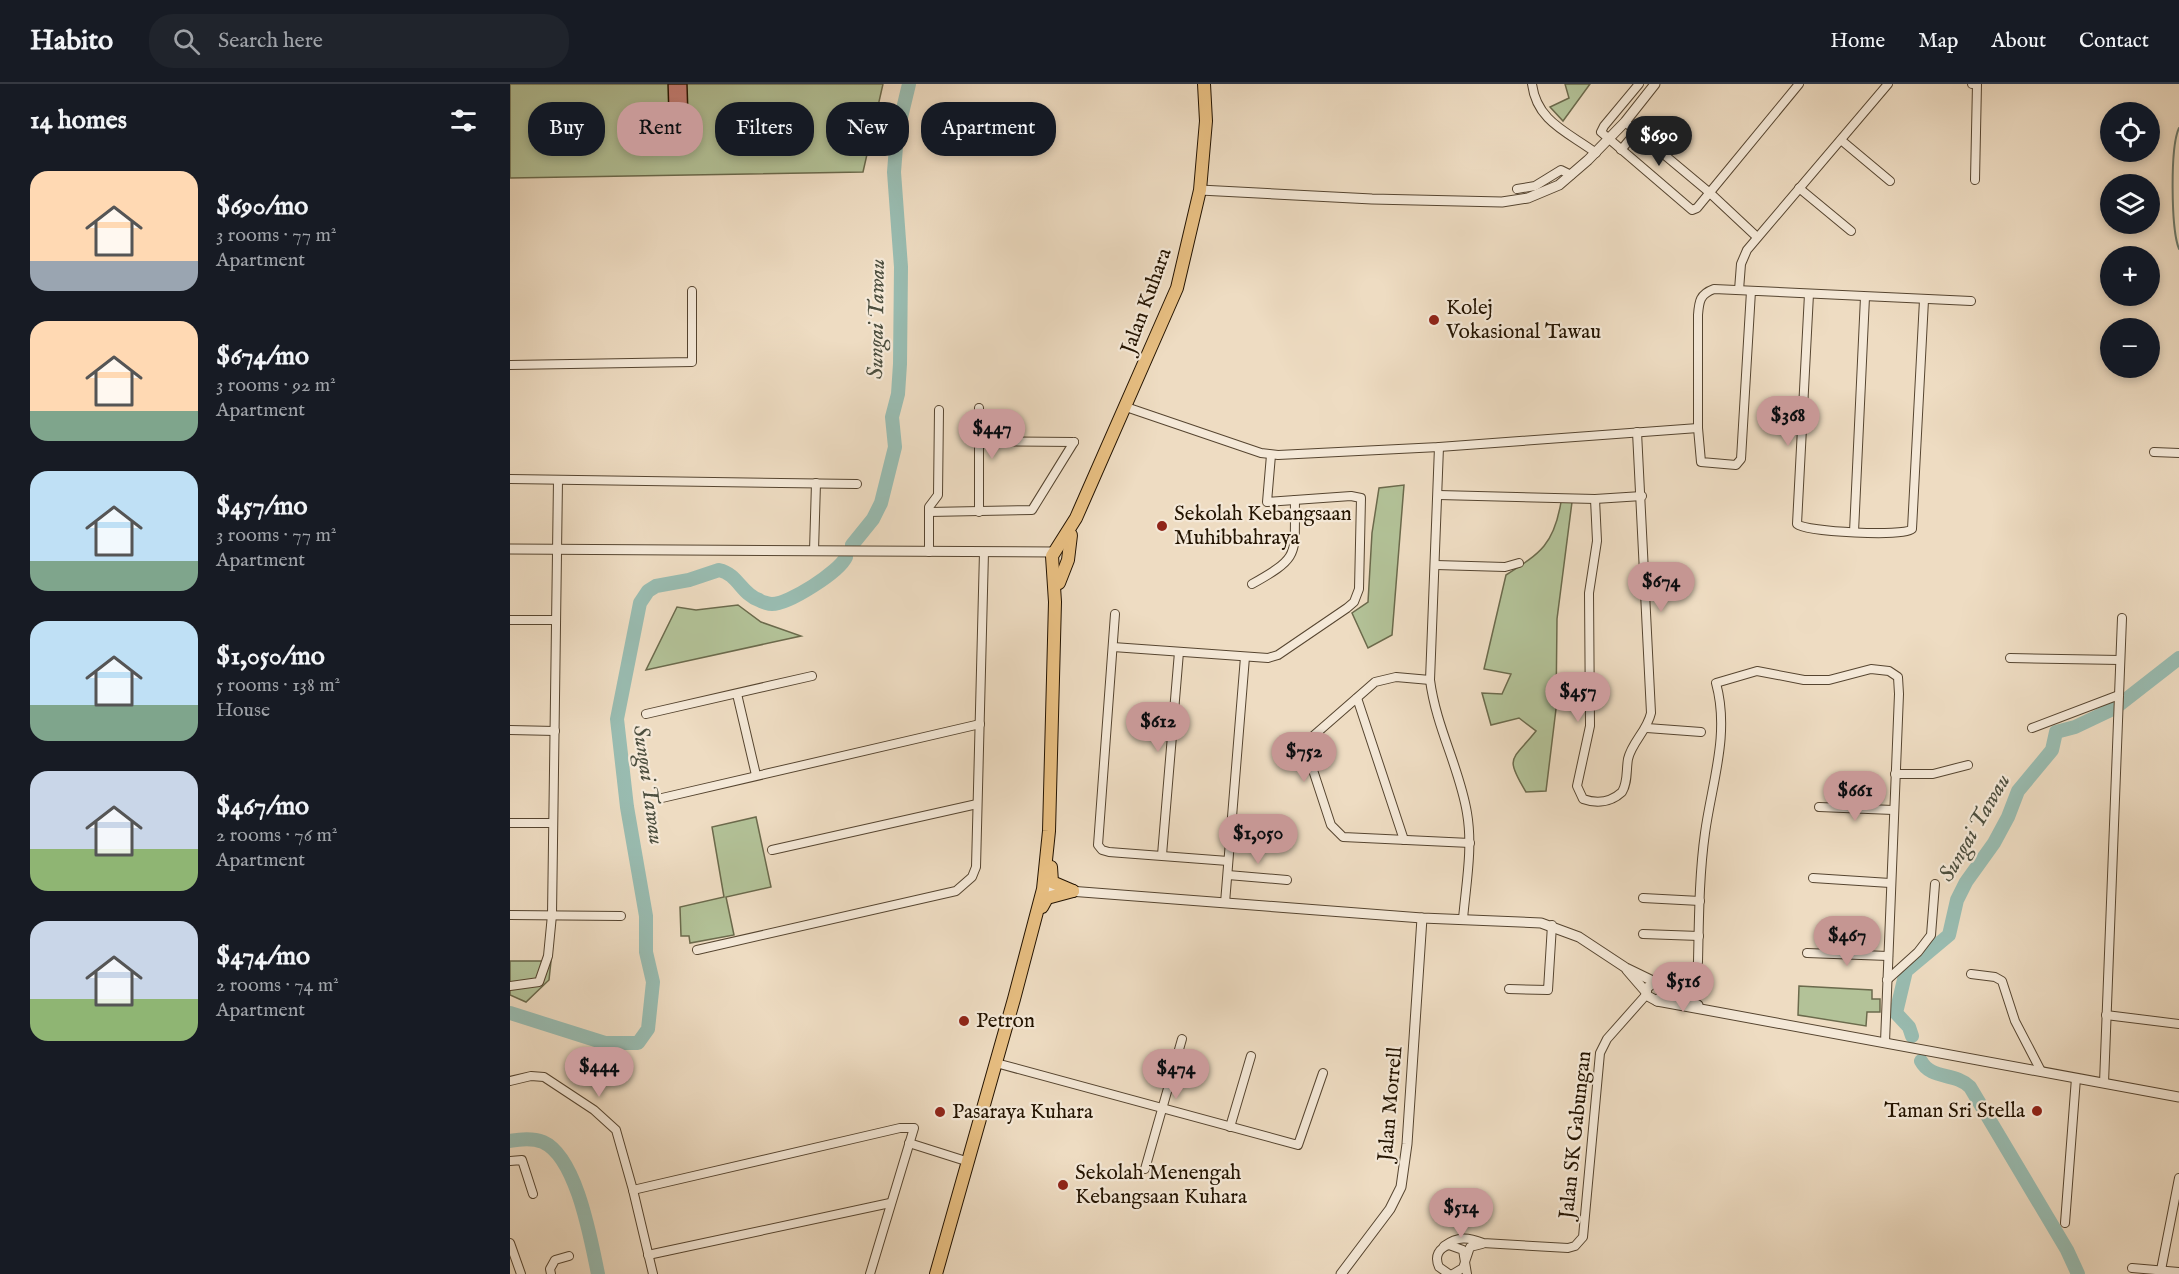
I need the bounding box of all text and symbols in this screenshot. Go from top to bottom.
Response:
search box [149,14,569,68]
text: Habito [30,24,113,59]
icon: search [170,25,203,58]
text: Search here [218,27,323,55]
text: Home [1830,28,1885,55]
text: Map [1918,28,1958,55]
text: About [1991,28,2046,55]
text: Contact [2079,28,2149,55]
chip: Buy [528,102,605,156]
chip: Rent [617,102,703,156]
chip: Filters [715,102,814,156]
chip: New [826,102,909,156]
chip: Apartment [921,102,1056,156]
map controls [2100,102,2160,378]
button: locate [2100,102,2160,162]
text: 14 homes [30,104,127,137]
icon: filters [447,104,480,137]
pin: $690 [1623,116,1695,167]
text: $690 [1640,123,1678,148]
button: layers [2100,174,2160,234]
text: $690/mo [216,190,308,223]
icon: home [78,195,150,267]
text: 3 rooms · 77 m² [216,223,336,248]
street label: Jalan Kuhara [1115,243,1179,360]
button: + [2100,246,2160,306]
text: Apartment [216,248,305,273]
water label: Sungai Tawau [862,259,892,379]
place label: Kolej Vokasional Tawau [1445,295,1601,346]
marker: Kolej Vokasional Tawau [1427,313,1441,327]
button: − [2100,318,2160,378]
text: $674/mo [216,340,309,373]
icon: home [78,345,150,417]
text: 3 rooms · 92 m² [216,373,336,398]
pin: $368 [1752,396,1824,447]
text: Apartment [216,398,305,423]
text: $368 [1771,403,1805,428]
pin: $447 [956,409,1028,460]
text: $447 [972,416,1012,441]
text: $457/mo [216,490,307,523]
icon: home [78,495,150,567]
place label: Sekolah Kebangsaan Muhibbahraya [1174,501,1352,552]
marker: Sekolah Kebangsaan Muhibbahraya [1155,519,1169,533]
text: 3 rooms · 77 m² [216,523,336,548]
text: Apartment [216,548,305,573]
pin: $674 [1625,562,1697,613]
text: $674 [1642,569,1680,594]
text: $1,050/mo [216,640,325,673]
icon: home [78,645,150,717]
pin: $457 [1542,672,1614,723]
text: 5 rooms · 138 m² [216,673,340,698]
text: $457 [1559,679,1597,704]
text: House [216,698,270,723]
pin: $612 [1122,702,1194,753]
text: $612 [1140,709,1176,734]
water label: Sungai Tawau [626,724,670,846]
pin: $752 [1268,732,1340,783]
text: $752 [1286,739,1323,764]
water label: Sungai Tawau [1933,769,2017,887]
pin: $661 [1819,771,1891,822]
text: $661 [1837,778,1873,803]
text: $467/mo [216,790,309,823]
icon: home [78,795,150,867]
pin: $1,050 [1209,814,1307,865]
text: $1,050 [1233,821,1283,846]
text: 2 rooms · 76 m² [216,823,337,848]
text: Apartment [216,848,305,873]
pin: $467 [1811,916,1883,967]
text: $467 [1828,923,1866,948]
text: $474/mo [216,940,310,973]
icon: home [78,945,150,1017]
pin: $516 [1647,962,1719,1013]
text: $516 [1666,969,1700,994]
text: 2 rooms · 74 m² [216,973,339,998]
text: Apartment [216,998,305,1023]
place label: Petron [976,1008,1035,1035]
marker: Petron [957,1014,971,1028]
street label: Jalan Morrell [1372,1045,1409,1164]
pin: $444 [563,1047,635,1098]
pin: $474 [1140,1049,1212,1100]
street label: Jalan SK Gabungan [1554,1050,1598,1222]
text: $444 [579,1054,619,1079]
text: $474 [1156,1056,1196,1081]
place label: Taman Sri Stella [1884,1098,2026,1125]
place label: Pasaraya Kuhara [952,1099,1094,1126]
marker: Taman Sri Stella [2030,1104,2044,1118]
marker: Pasaraya Kuhara [933,1105,947,1119]
place label: Sekolah Menengah Kebangsaan Kuhara [1075,1160,1248,1211]
marker: Sekolah Menengah Kebangsaan Kuhara [1056,1178,1070,1192]
pin: $514 [1425,1188,1497,1239]
text: $514 [1443,1195,1479,1220]

